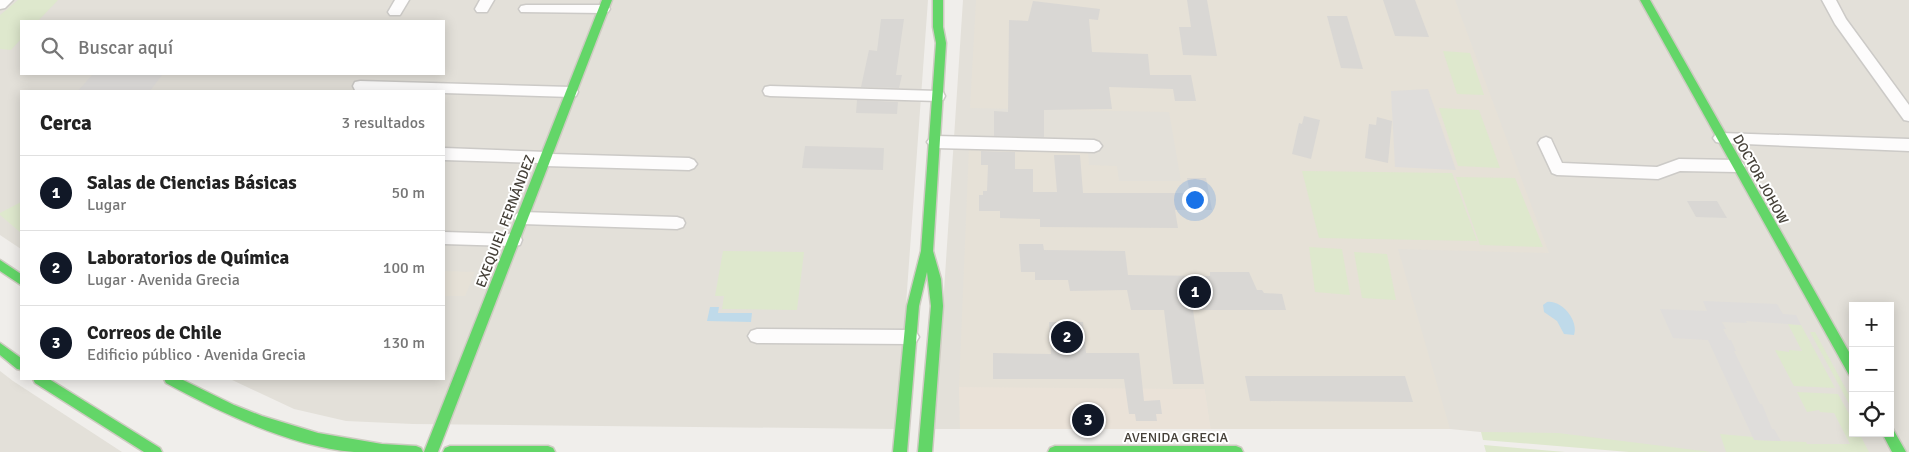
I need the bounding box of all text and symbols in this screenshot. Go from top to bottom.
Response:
search box [20,20,445,75]
icon: search [38,34,66,62]
text: Buscar aquí [78,36,173,60]
text: Cerca [40,110,92,136]
text: 3 resultados [342,113,425,133]
street label: DOCTOR JOHOW [1729,131,1792,227]
street label: EXEQUIEL FERNÁNDEZ [472,152,539,290]
text: Salas de Ciencias Básicas [87,171,297,195]
text: 1 [52,183,60,203]
text: 50 m [391,183,425,203]
your location [1182,187,1208,213]
text: Lugar [87,195,126,215]
text: Laboratorios de Química [87,246,289,270]
text: 2 [52,258,60,278]
text: 100 m [383,258,425,278]
text: Lugar · Avenida Grecia [87,270,240,290]
pin: 1 [1179,273,1211,311]
map controls [1849,302,1894,437]
button: + [1849,302,1894,347]
pin: 2 [1051,318,1083,356]
text: Correos de Chile [87,321,222,345]
text: 3 [52,333,60,353]
text: 130 m [383,333,425,353]
text: Edificio público · Avenida Grecia [87,345,306,365]
button: − [1849,347,1894,392]
button: locate [1849,392,1894,437]
pin: 3 [1072,401,1104,439]
street label: AVENIDA GRECIA [1124,429,1229,446]

